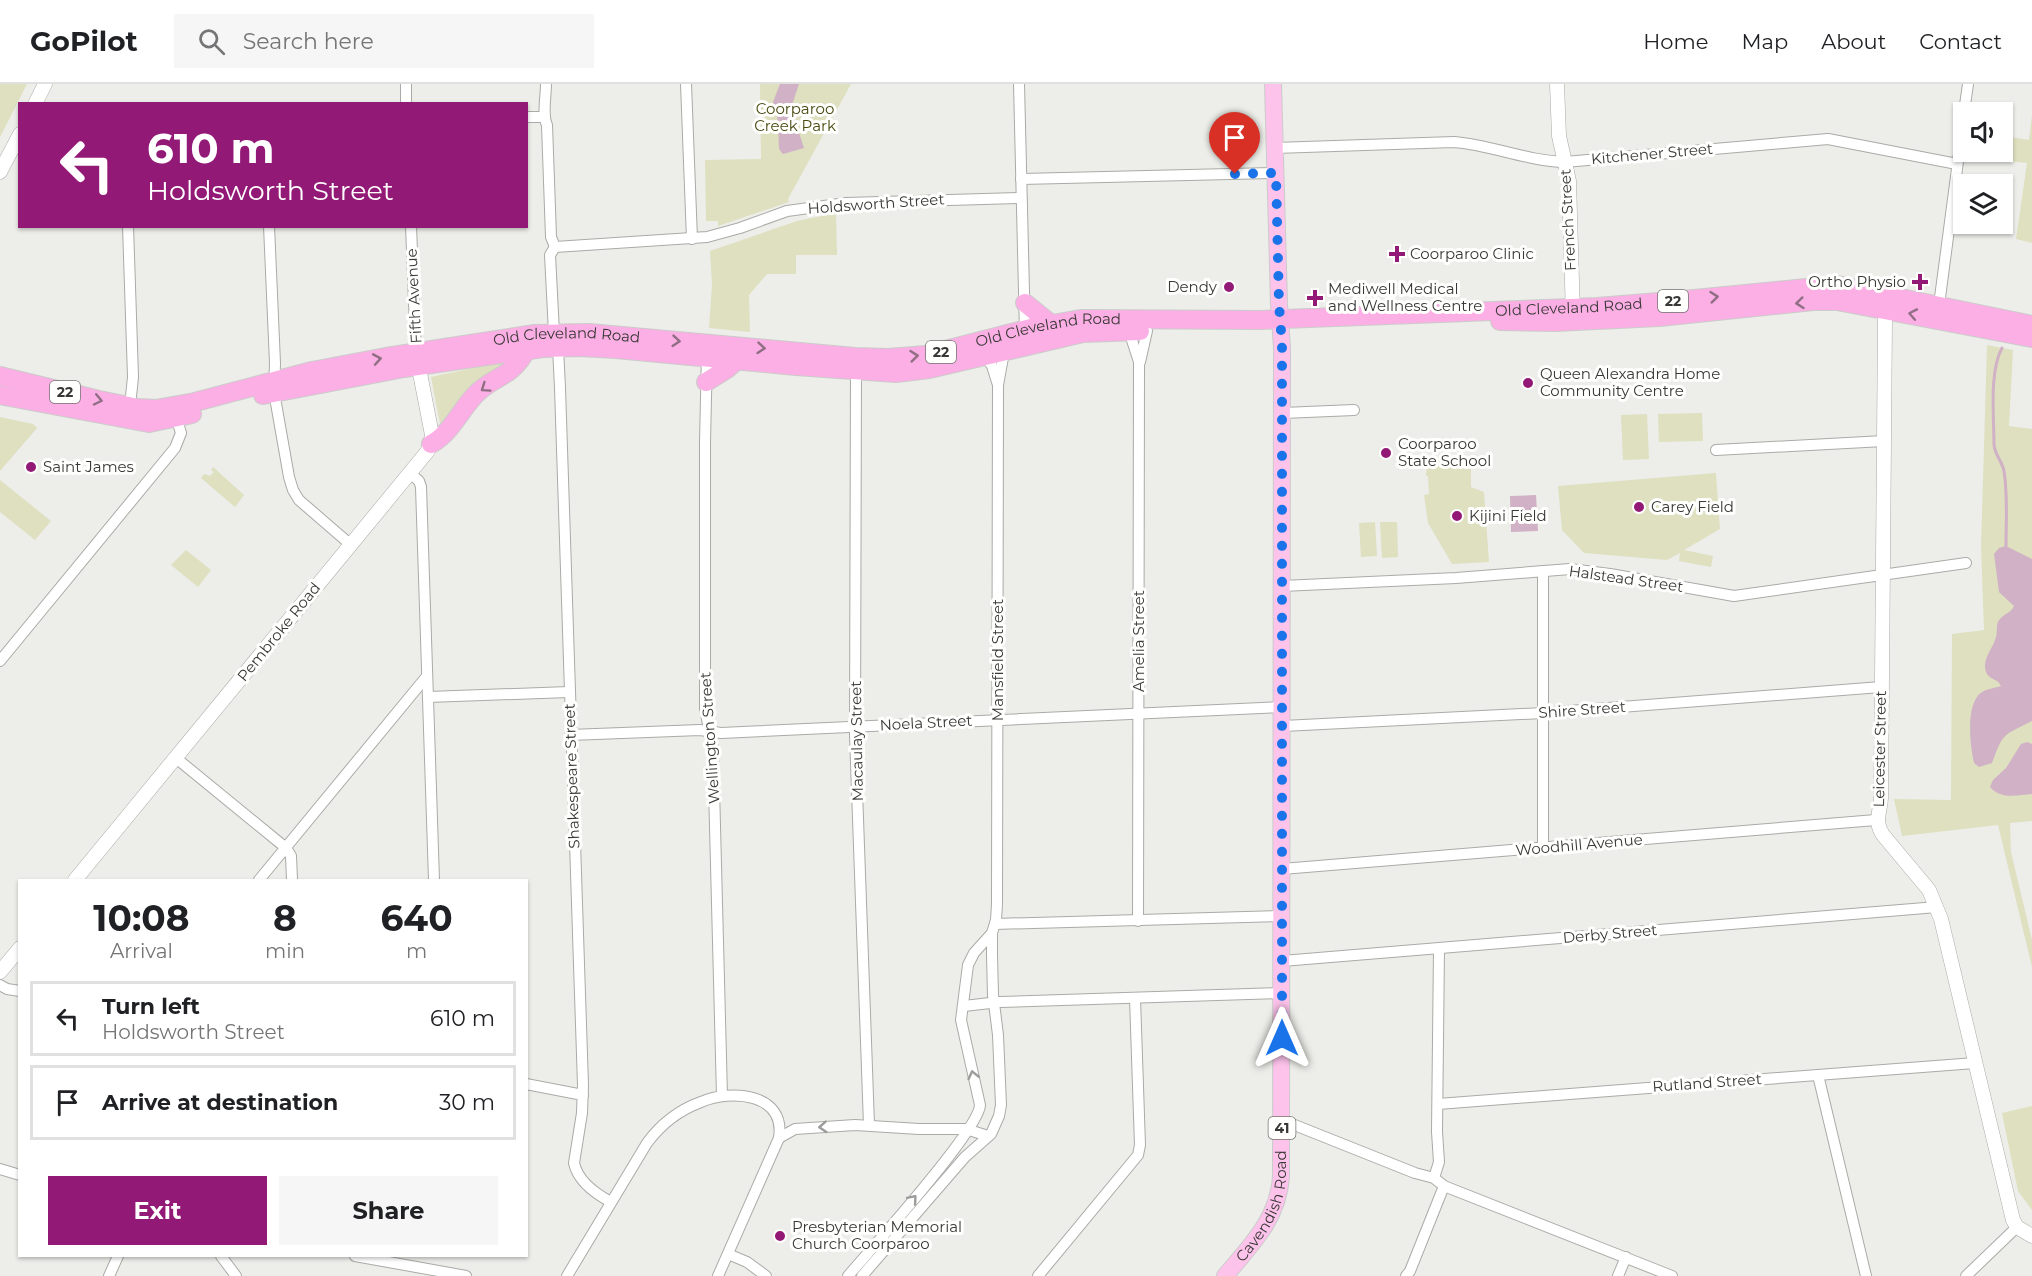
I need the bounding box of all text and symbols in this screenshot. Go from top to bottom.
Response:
search box [174,14,594,68]
text: GoPilot [30,24,138,58]
icon: search [195,25,228,58]
text: Search here [243,28,374,55]
text: Home [1643,29,1708,54]
text: Map [1741,29,1788,54]
text: About [1821,29,1886,54]
text: Contact [1919,29,2002,54]
park label: Coorparoo Creek Park [754,99,836,135]
map controls [1953,102,2013,234]
button: sound [1953,102,2013,162]
pin [1209,112,1260,174]
icon: arrive [1218,121,1251,154]
text: 610 m [147,122,275,174]
icon: left [48,126,126,204]
street label: Kitchener Street [1590,139,1714,168]
street label: French Street [1555,169,1580,272]
text: Holdsworth Street [147,174,394,207]
button: layers [1953,174,2013,234]
street label: Holdsworth Street [807,189,945,218]
place label: Coorparoo Clinic [1410,244,1534,263]
marker: Coorparoo Clinic [1388,245,1406,263]
street label: Fifth Avenue [402,248,425,344]
place label: Ortho Physio [1808,272,1906,291]
marker: Ortho Physio [1911,273,1929,291]
place label: Dendy [1167,277,1218,296]
place label: Mediwell Medical and Wellness Centre [1328,279,1482,315]
marker: Dendy [1222,280,1236,294]
marker: Mediwell Medical and Wellness Centre [1306,289,1324,307]
road number: 22 [1658,290,1688,312]
one-way arrow [1710,291,1719,304]
street label: Old Cleveland Road [1495,293,1643,320]
one-way arrow [1795,296,1804,309]
one-way arrow [1908,308,1918,321]
street label: Old Cleveland Road [973,309,1121,351]
street label: Old Cleveland Road [492,323,641,349]
one-way arrow [671,334,680,347]
one-way arrow [757,341,766,354]
road number: 22 [926,341,956,363]
one-way arrow [909,350,918,363]
one-way arrow [372,353,382,366]
place label: Queen Alexandra Home Community Centre [1540,364,1720,400]
marker: Queen Alexandra Home Community Centre [1521,376,1535,390]
road number: 22 [50,381,80,403]
one-way arrow [481,381,492,392]
one-way arrow [92,392,102,405]
place label: Coorparoo State School [1398,434,1491,470]
marker: Coorparoo State School [1379,446,1393,460]
place label: Saint James [43,457,134,476]
marker: Saint James [24,460,38,474]
place label: Carey Field [1651,497,1734,516]
marker: Carey Field [1632,500,1646,514]
place label: Kijini Field [1469,506,1547,525]
marker: Kijini Field [1450,509,1464,523]
street label: Halstead Street [1568,561,1685,596]
street label: Pembroke Road [233,578,324,685]
street label: Amelia Street [1129,590,1148,692]
street label: Mansfield Street [988,599,1007,721]
street label: Wellington Street [695,672,724,805]
street label: Macaulay Street [846,681,867,801]
street label: Leicester Street [1869,690,1890,807]
street label: Shire Street [1538,697,1626,722]
street label: Shakespeare Street [559,703,584,849]
street label: Noela Street [879,711,973,734]
street label: Woodhill Avenue [1515,829,1643,860]
text: 10:08 [93,896,190,940]
text: 8 [273,896,297,940]
text: 640 [380,896,453,940]
street label: Derby Street [1562,920,1658,947]
text: Arrival [110,939,173,963]
text: min [265,939,305,963]
text: m [406,939,427,963]
text: Turn left [102,993,200,1020]
icon: left [51,1002,84,1035]
text: 610 m [430,1005,495,1032]
position arrow [1250,1006,1314,1070]
text: Holdsworth Street [102,1020,285,1044]
street label: Rutland Street [1652,1069,1762,1096]
one-way arrow [968,1070,981,1080]
icon: arrive [51,1086,84,1119]
text: Arrive at destination [102,1089,338,1116]
text: 30 m [439,1089,495,1116]
road number: 41 [1268,1117,1296,1139]
one-way arrow [818,1120,827,1133]
street label: Cavendish Road [1231,1150,1290,1266]
button: Exit [48,1176,267,1245]
button: Share [279,1176,498,1245]
one-way arrow [905,1195,916,1206]
place label: Presbyterian Memorial Church Coorparoo [792,1217,962,1253]
marker: Presbyterian Memorial Church Coorparoo [773,1229,787,1243]

